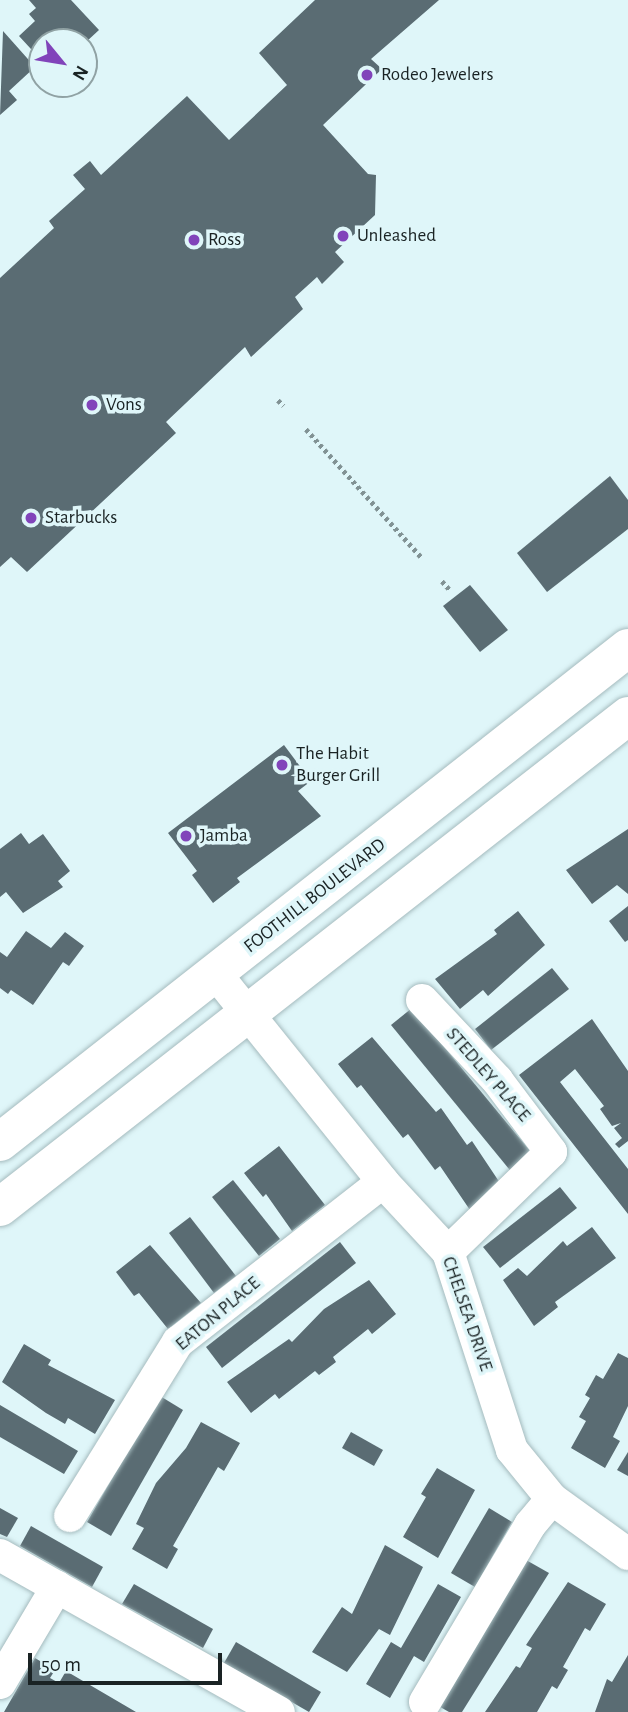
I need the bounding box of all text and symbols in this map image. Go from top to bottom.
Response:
north arrow [28,28,98,98]
text: N [68,62,91,83]
place label: Rodeo Jewelers [381,64,493,86]
marker: Rodeo Jewelers [359,67,375,83]
place label: Unleashed [357,225,436,247]
marker: Unleashed [335,228,351,244]
place label: Ross [208,229,241,251]
marker: Ross [186,232,202,248]
place label: Vons [106,394,142,416]
marker: Vons [84,397,100,413]
place label: Starbucks [45,507,117,529]
marker: Starbucks [23,510,39,526]
place label: The Habit Burger Grill [296,743,380,787]
marker: The Habit Burger Grill [274,757,290,773]
place label: Jamba [200,825,248,847]
marker: Jamba [178,828,194,844]
street label: FOOTHILL BOULEVARD [240,834,390,958]
street label: STEDLEY PLACE [441,1023,535,1127]
street label: CHELSEA DRIVE [437,1254,497,1374]
street label: EATON PLACE [171,1272,265,1356]
scale bar [32,1638,226,1682]
text: 50 m [41,1654,81,1675]

